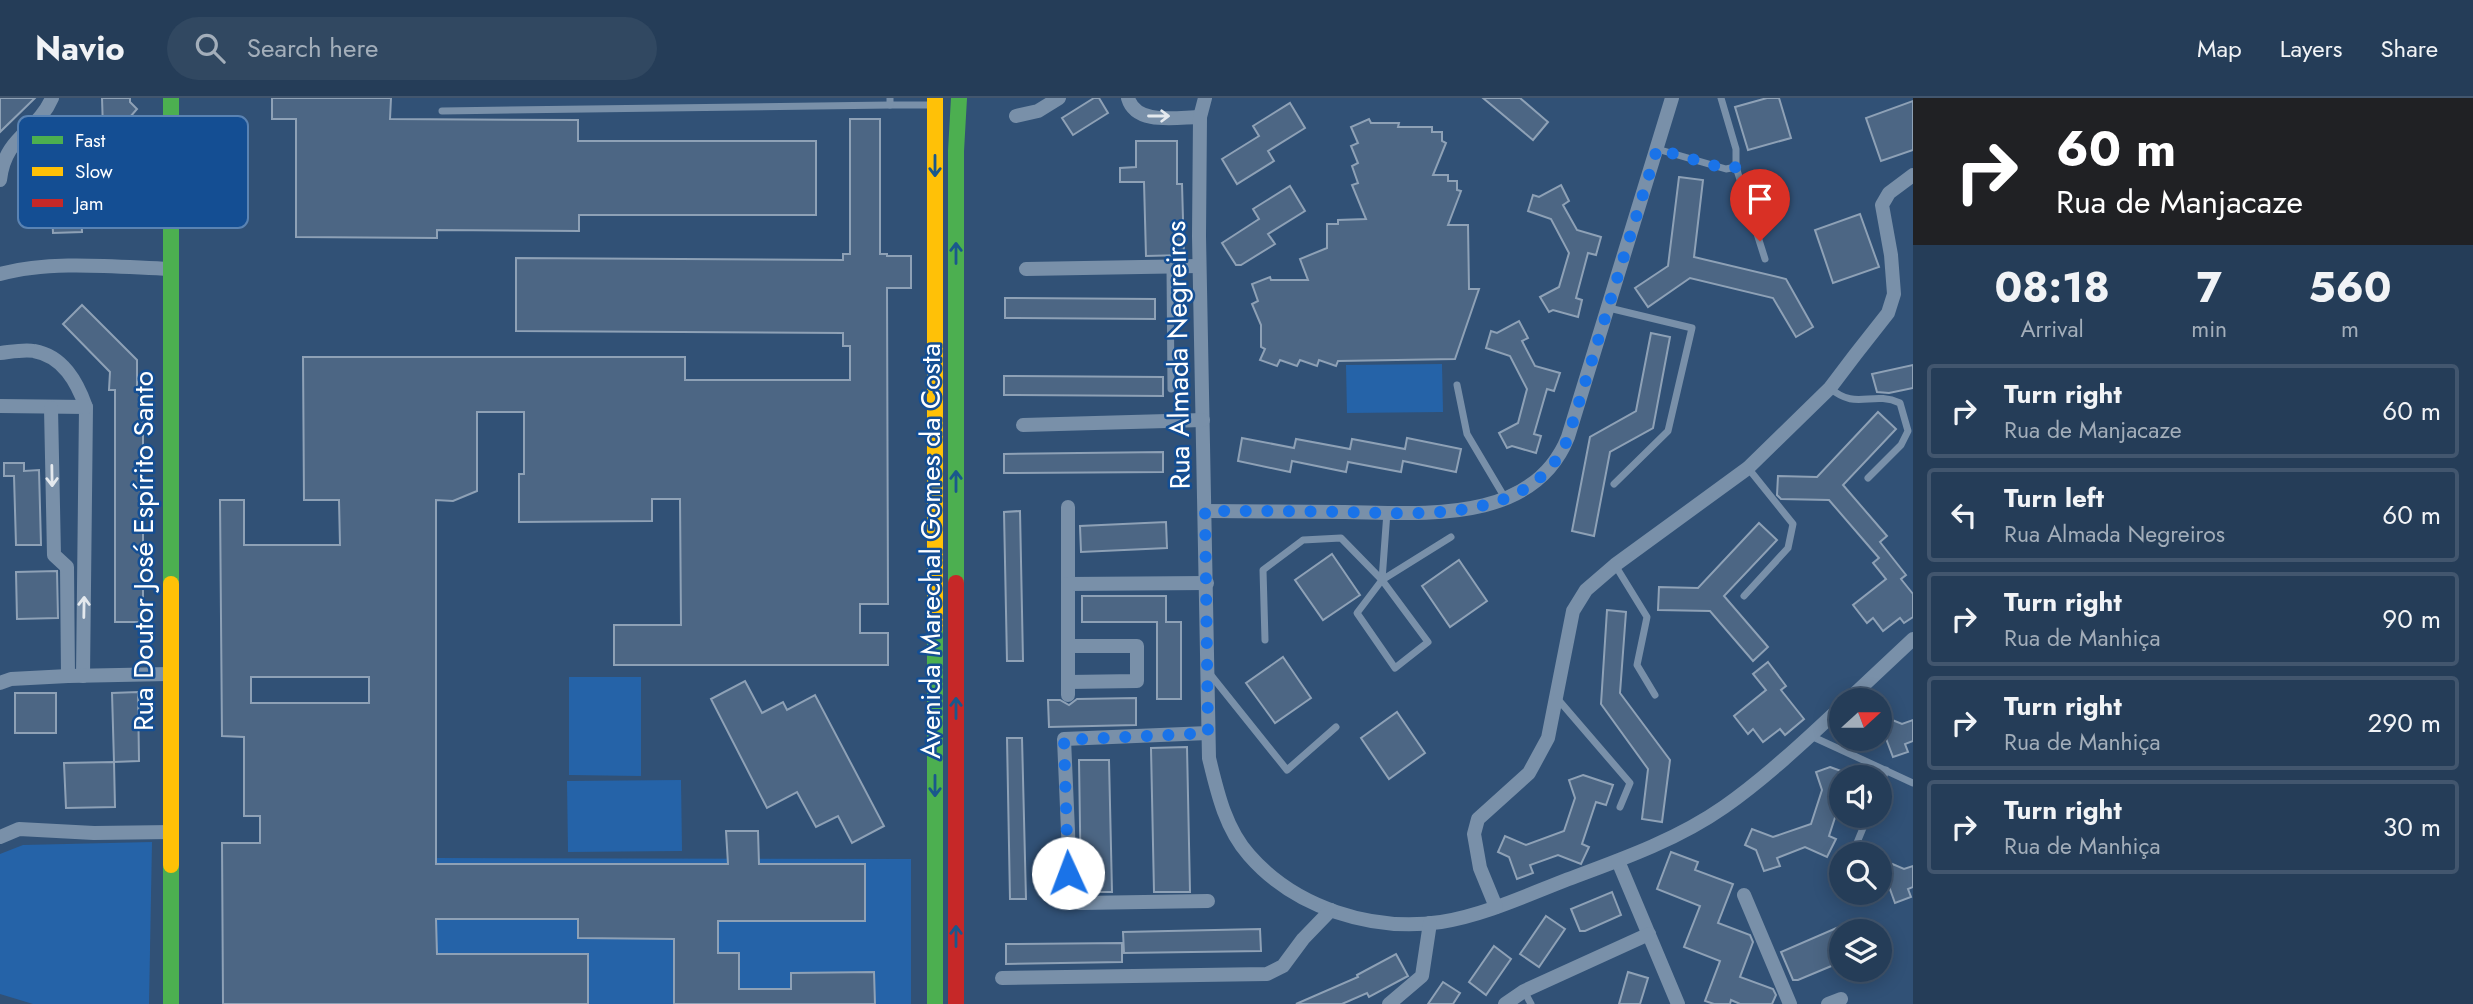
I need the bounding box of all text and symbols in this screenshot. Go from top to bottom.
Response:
search box [167,17,657,80]
text: Navio [35,25,125,72]
icon: search [191,29,229,67]
text: Search here [247,29,378,67]
text: Map [2197,31,2242,66]
text: Layers [2280,31,2342,66]
text: Share [2380,31,2438,66]
one-way arrow [1148,110,1171,123]
text: 60 m [2056,114,2176,184]
legend [18,116,248,228]
icon: right [1941,126,2032,217]
text: Fast [75,127,106,154]
one-way arrow [928,154,942,177]
text: Slow [75,158,113,185]
pin [1730,169,1790,241]
text: Rua de Manjacaze [2056,179,2303,225]
icon: arrive [1741,180,1779,218]
text: Jam [72,190,104,217]
street label: Rua Almada Negreiros [1155,220,1201,490]
one-way arrow [949,242,963,265]
text: 08:18 [1994,257,2110,318]
text: 7 [2197,257,2222,318]
text: 560 [2309,257,2392,318]
text: Arrival [2020,312,2084,346]
text: min [2191,312,2227,346]
text: m [2341,312,2359,346]
street label: Avenida Marechal Gomes da Costa [910,343,951,759]
street label: Rua Doutor José Espírito Santo [123,371,164,731]
text: Turn right [2004,375,2122,413]
icon: right [1945,392,1983,430]
text: 60 m [2382,392,2441,430]
text: Rua de Manjacaze [2004,413,2182,447]
one-way arrow [45,465,59,488]
one-way arrow [949,470,963,493]
text: Turn left [2004,479,2104,517]
icon: left [1945,496,1983,534]
text: 60 m [2382,496,2441,534]
text: Rua Almada Negreiros [2004,517,2225,551]
text: Turn right [2004,583,2122,621]
one-way arrow [77,596,91,619]
icon: right [1945,600,1983,638]
text: 90 m [2382,600,2441,638]
text: Rua de Manhiça [2004,621,2161,655]
text: Turn right [2004,687,2122,725]
north arrow [1829,688,1892,751]
map controls [1829,688,1892,982]
one-way arrow [949,697,963,720]
icon: right [1945,704,1983,742]
text: 290 m [2368,704,2441,742]
text: Rua de Manhiça [2004,725,2161,759]
button: sound [1829,765,1892,828]
one-way arrow [928,774,942,797]
text: Turn right [2004,791,2122,829]
icon: right [1945,808,1983,846]
text: 30 m [2383,808,2441,846]
text: Rua de Manhiça [2004,829,2161,863]
position arrow [1031,836,1105,910]
button: search [1829,842,1892,905]
button: layers [1829,919,1892,982]
one-way arrow [949,925,963,948]

